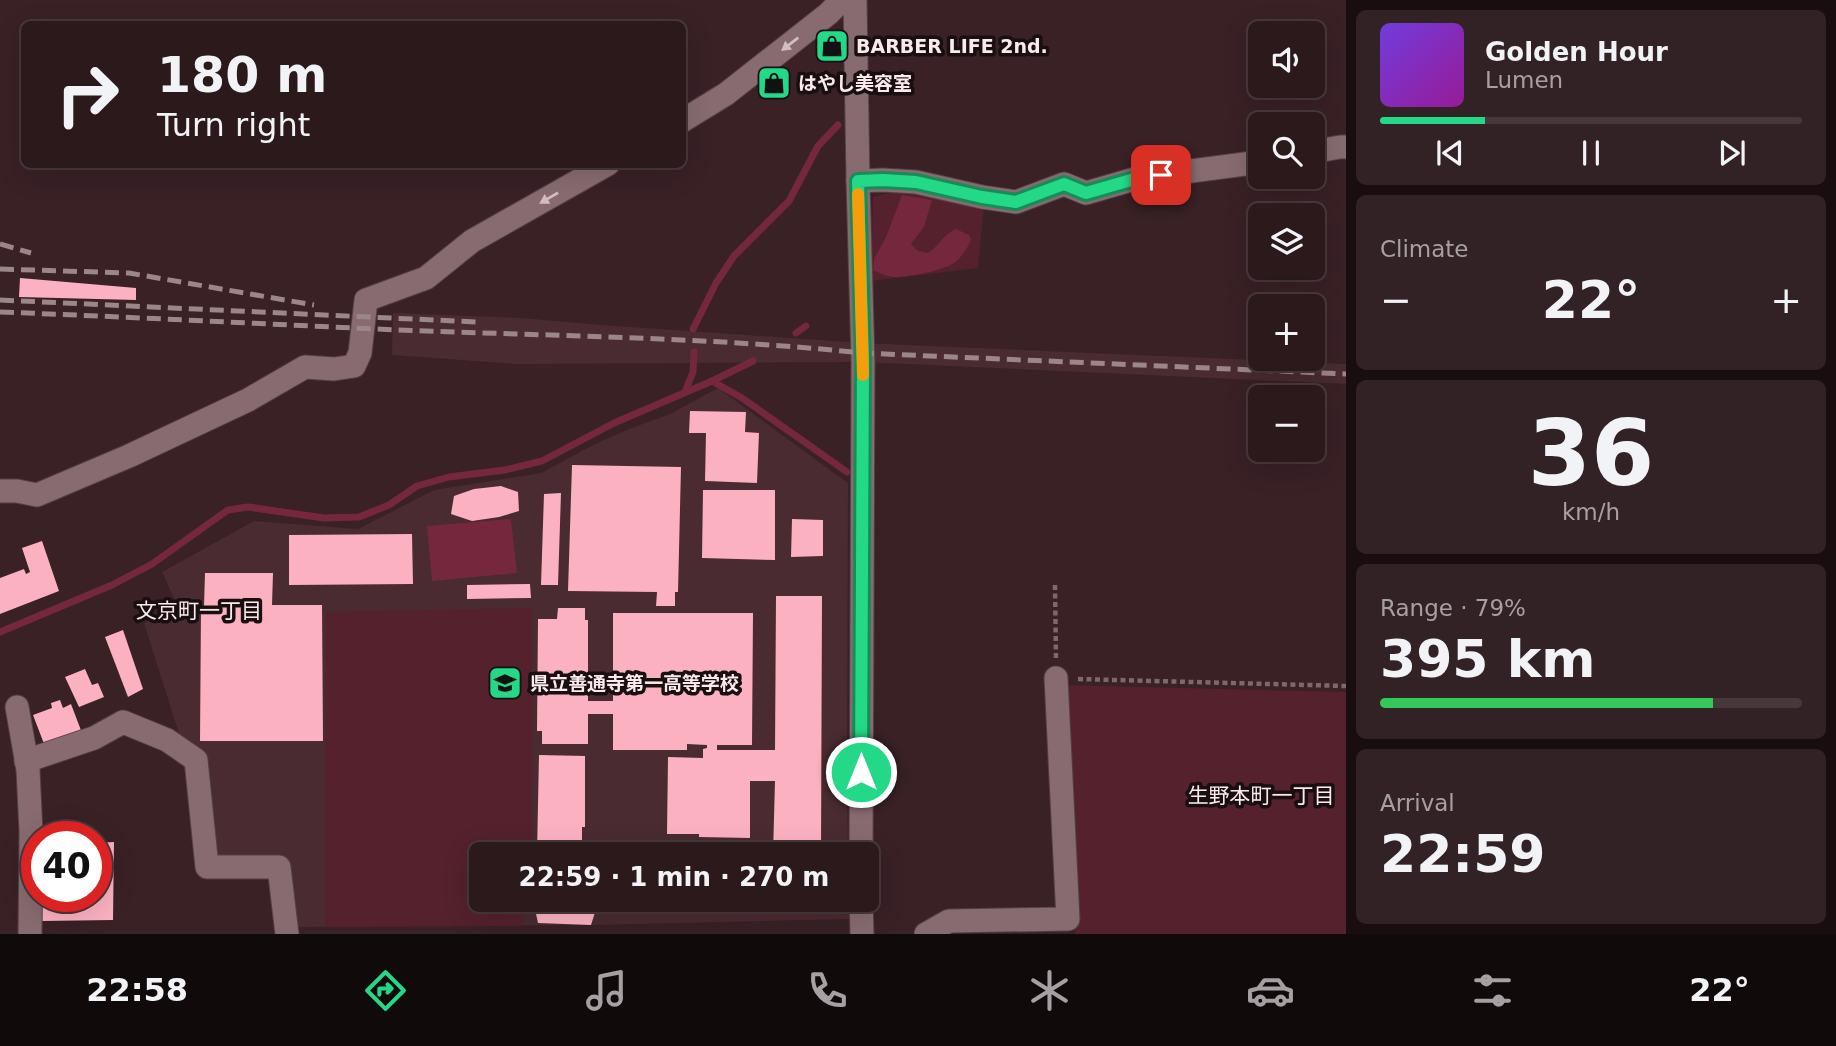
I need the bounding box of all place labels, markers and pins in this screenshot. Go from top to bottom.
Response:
shop icon: BARBER LIFE 2nd. [813,27,851,65]
place label: BARBER LIFE 2nd. [856,35,1048,57]
shop icon: はやし美容室 [755,64,793,102]
place label: はやし美容室 [798,72,912,94]
pin [1131,145,1191,205]
school or university icon: 県立善通寺第一高等学校 [486,664,524,702]
place label: 県立善通寺第一高等学校 [530,672,739,694]

